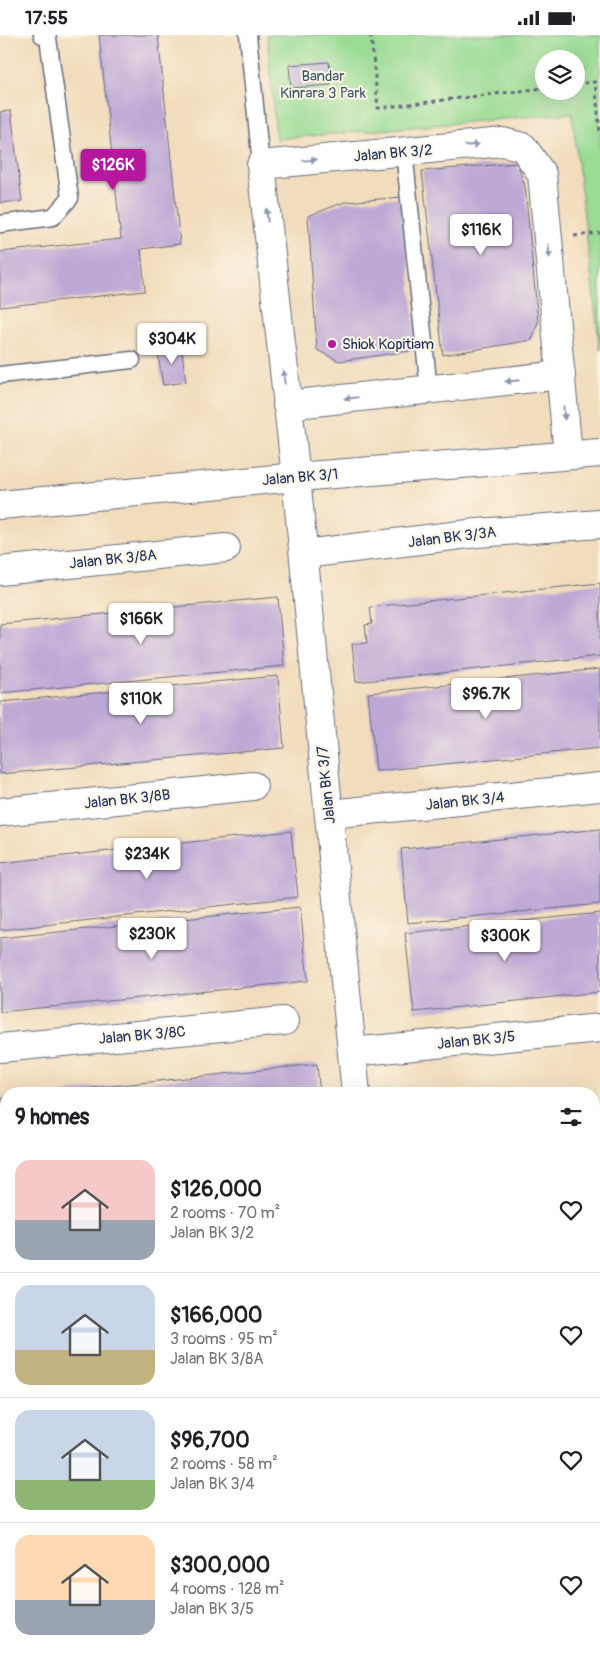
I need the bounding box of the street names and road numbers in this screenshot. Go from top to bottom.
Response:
street label: Jalan BK 3/2 [353,141,433,166]
street label: Jalan BK 3/1 [261,465,339,490]
street label: Jalan BK 3/3A [407,523,497,552]
street label: Jalan BK 3/8A [68,545,158,574]
street label: Jalan BK 3/7 [313,745,340,825]
street label: Jalan BK 3/8B [83,786,171,813]
street label: Jalan BK 3/4 [425,788,506,815]
street label: Jalan BK 3/8C [98,1022,186,1049]
street label: Jalan BK 3/5 [436,1027,516,1054]

